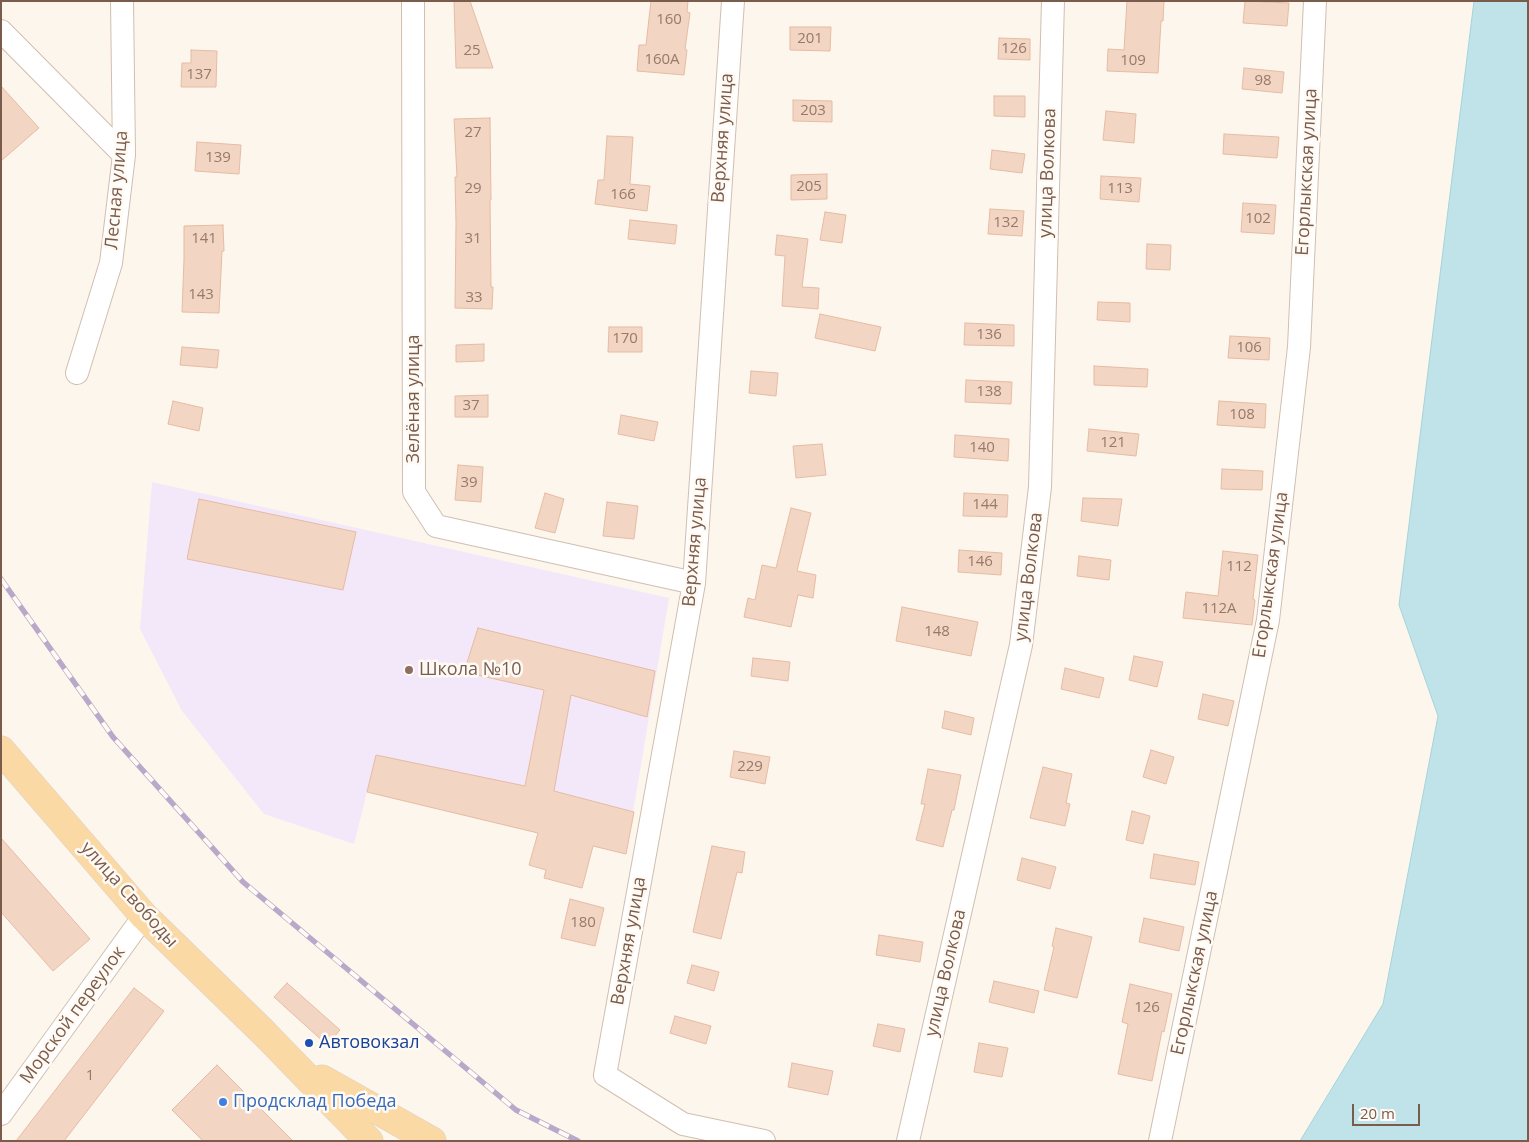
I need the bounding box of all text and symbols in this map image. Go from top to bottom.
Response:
house number: 160 [656,11,682,29]
house number: 201 [797,30,823,48]
house number: 126 [1001,40,1027,58]
house number: 25 [463,42,481,60]
house number: 160А [644,51,680,69]
house number: 109 [1120,52,1146,70]
house number: 137 [186,66,212,84]
street label: Верхняя улица [708,72,738,204]
house number: 98 [1254,72,1272,90]
street label: Егорлыкская улица [1292,88,1322,256]
house number: 203 [800,102,826,120]
street label: улица Волкова [1035,108,1061,238]
house number: 27 [464,124,482,142]
street label: Лесная улица [101,130,133,250]
house number: 139 [205,149,231,167]
house number: 205 [796,178,822,196]
house number: 29 [464,180,482,198]
house number: 113 [1107,180,1133,198]
house number: 166 [610,186,636,204]
house number: 102 [1245,210,1271,228]
house number: 132 [993,214,1019,232]
house number: 141 [191,230,217,248]
house number: 31 [464,230,482,248]
house number: 143 [188,286,214,304]
house number: 33 [465,289,483,307]
house number: 136 [976,326,1002,344]
house number: 170 [612,330,638,348]
street label: Зелёная улица [403,334,425,464]
house number: 106 [1236,339,1262,357]
house number: 138 [976,383,1002,401]
house number: 37 [462,397,480,415]
house number: 108 [1229,406,1255,424]
house number: 121 [1100,434,1126,452]
house number: 140 [969,439,995,457]
house number: 39 [460,474,478,492]
street label: Верхняя улица [679,476,711,608]
street label: Егорлыкская улица [1249,491,1293,659]
house number: 144 [972,496,998,514]
street label: улица Волкова [1010,511,1048,643]
house number: 146 [967,553,993,571]
house number: 112 [1226,558,1252,576]
house number: 112А [1201,600,1237,618]
house number: 148 [924,623,950,641]
place label: Школа №10 [419,659,522,681]
marker: Школа №10 [403,664,415,676]
house number: 229 [737,758,763,776]
street label: улица Свободы [76,838,182,952]
street label: Верхняя улица [607,875,651,1007]
street label: Егорлыкская улица [1167,889,1223,1057]
street label: улица Волкова [921,907,971,1039]
house number: 180 [570,914,596,932]
street label: Морской переулок [16,942,130,1088]
house number: 126 [1134,999,1160,1017]
place label: Автовокзал [319,1032,419,1054]
marker: Автовокзал [303,1037,315,1049]
house number: 1 [86,1067,94,1085]
place label: Продсклад Победа [233,1091,397,1113]
scale bar [1354,1094,1422,1126]
marker: Продсклад Победа [217,1096,229,1108]
text: 20 m [1360,1103,1395,1123]

